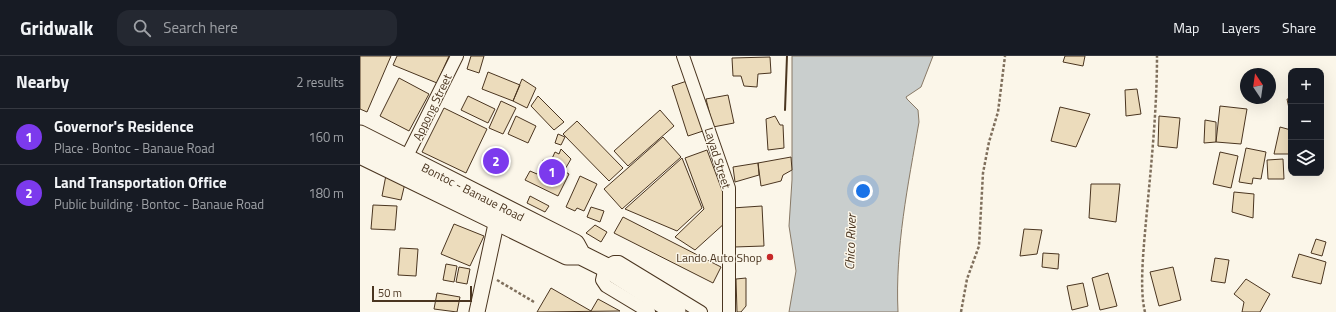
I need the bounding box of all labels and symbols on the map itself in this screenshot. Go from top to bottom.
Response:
north arrow [1240,68,1276,104]
street label: Appong Street [408,70,457,144]
street label: Layad Street [700,125,737,192]
pin: 2 [483,146,509,176]
pin: 1 [539,157,565,187]
street label: Bontoc - Banaue Road [418,158,528,226]
your location [853,181,873,201]
water label: Chico River [839,212,861,270]
place label: Lando Auto Shop [676,248,762,267]
marker: Lando Auto Shop [765,252,775,262]
scale bar [372,284,472,303]

